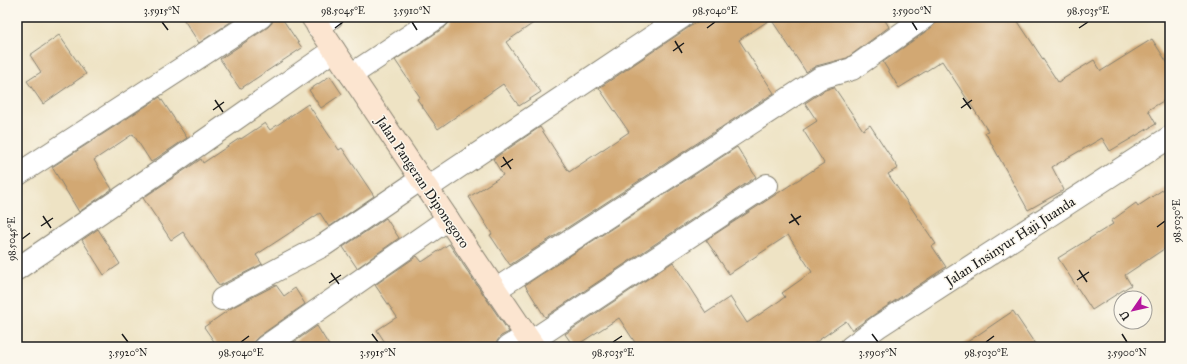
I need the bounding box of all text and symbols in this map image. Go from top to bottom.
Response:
text: 3.5915°N [144,5,181,17]
text: 98.5045°E [321,5,365,17]
text: 3.5910°N [393,5,431,17]
text: 98.5040°E [692,5,738,17]
text: 3.5900°N [892,5,932,17]
text: 98.5035°E [1067,5,1109,17]
street label: Jalan Pangeran Diponegoro [370,111,473,252]
street label: Jalan Insinyur Haji Juanda [941,193,1079,292]
text: 98.5030°E [1171,199,1183,243]
text: 98.5045°E [6,217,18,261]
north arrow [1113,290,1153,330]
text: U [1117,308,1133,323]
text: 3.5920°N [109,347,148,359]
text: 98.5040°E [218,347,264,359]
text: 3.5915°N [360,347,397,359]
text: 98.5035°E [592,347,634,359]
text: 3.5905°N [859,347,898,359]
text: 98.5030°E [964,347,1008,359]
text: 3.5900°N [1107,347,1147,359]

